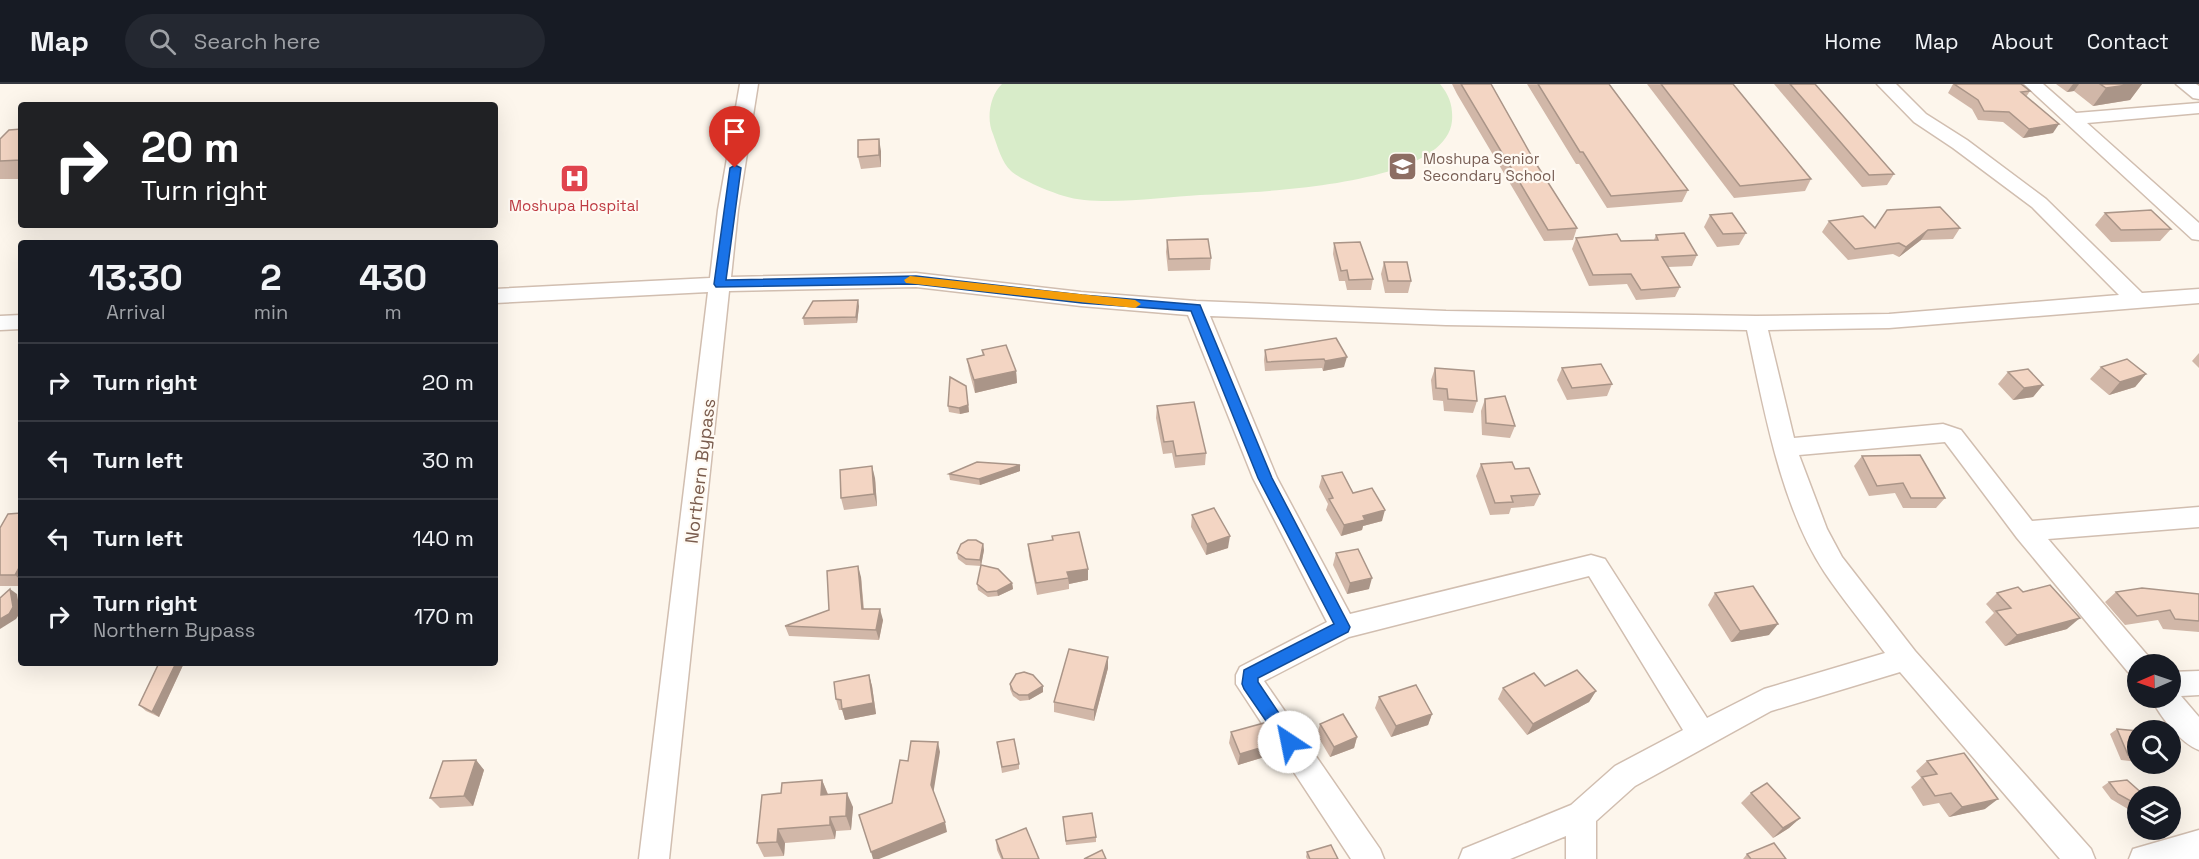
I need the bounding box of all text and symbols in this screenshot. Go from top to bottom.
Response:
search box [125,14,545,68]
text: Map [30,23,89,59]
icon: search [146,25,179,58]
text: Search here [194,27,321,55]
text: Home [1824,28,1882,55]
text: Map [1915,28,1959,55]
text: About [1992,28,2054,55]
text: Contact [2087,28,2169,55]
pin [709,106,760,168]
icon: arrive [718,115,751,148]
text: 20 m [141,121,240,174]
icon: right [42,126,120,204]
place label: Moshupa Senior Secondary School [1423,149,1555,185]
school or university icon: Moshupa Senior Secondary School [1386,151,1418,183]
hospital icon: Moshupa Hospital [558,162,590,194]
text: Turn right [141,173,268,208]
place label: Moshupa Hospital [509,196,639,215]
text: 13:30 [89,255,183,301]
text: 2 [260,255,282,301]
text: 430 [359,255,427,301]
text: Arrival [106,299,166,325]
text: min [254,299,288,325]
text: m [384,299,402,325]
icon: right [42,366,75,399]
text: Turn right [93,368,198,396]
text: 20 m [422,368,474,396]
street label: Northern Bypass [680,397,720,545]
icon: left [42,444,75,477]
text: Turn left [93,446,183,474]
text: 30 m [422,446,474,474]
icon: left [42,522,75,555]
text: Turn left [93,524,183,552]
text: 140 m [412,524,474,552]
text: Turn right [93,589,198,617]
icon: right [42,600,75,633]
text: 170 m [414,602,474,630]
text: Northern Bypass [93,617,255,643]
north arrow [2127,654,2181,708]
map controls [2127,654,2181,840]
position arrow [1257,710,1321,774]
button: search [2127,720,2181,774]
button: layers [2127,786,2181,840]

